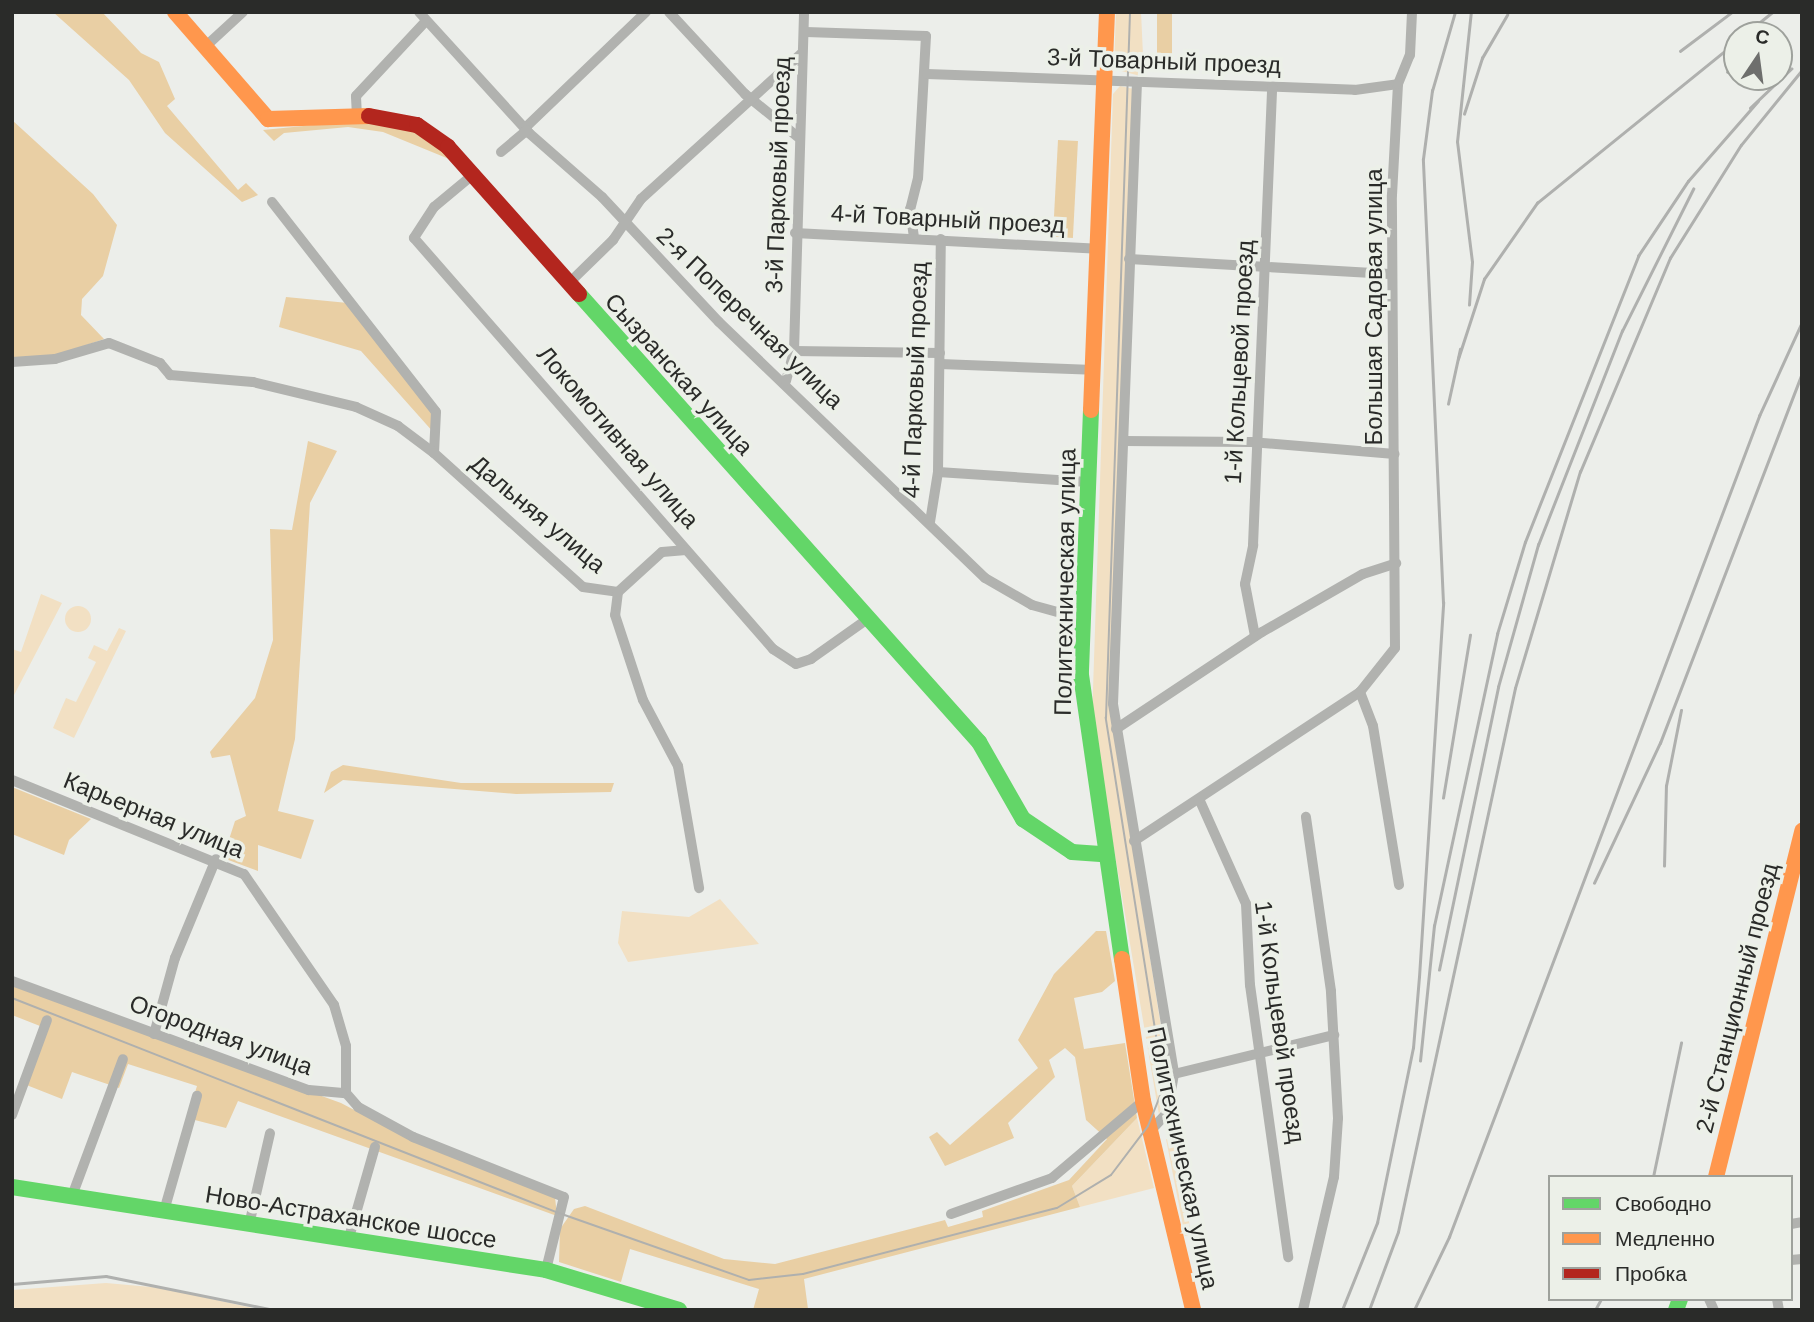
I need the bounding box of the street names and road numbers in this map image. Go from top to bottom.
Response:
street label: 3-й Товарный проезд [1046,43,1282,79]
street label: 3-й Парковый проезд [759,56,797,294]
street label: Большая Садовая улица [1360,168,1388,446]
street label: 4-й Товарный проезд [830,198,1066,240]
street label: 2-я Поперечная улица [651,221,849,415]
street label: 1-й Кольцевой проезд [1218,239,1260,485]
street label: 4-й Парковый проезд [896,261,934,499]
street label: Сызранская улица [599,287,759,461]
street label: Локомотивная улица [531,340,705,534]
street label: Политехническая улица [1048,448,1082,716]
street label: Дальняя улица [464,449,612,579]
street label: Карьерная улица [60,766,248,864]
street label: 2-й Станционный проезд [1689,860,1785,1136]
street label: 1-й Кольцевой проезд [1249,899,1311,1145]
street label: Огородная улица [126,989,316,1081]
street label: Политехническая улица [1141,1024,1225,1292]
street label: Ново-Астраханское шоссе [203,1180,499,1254]

